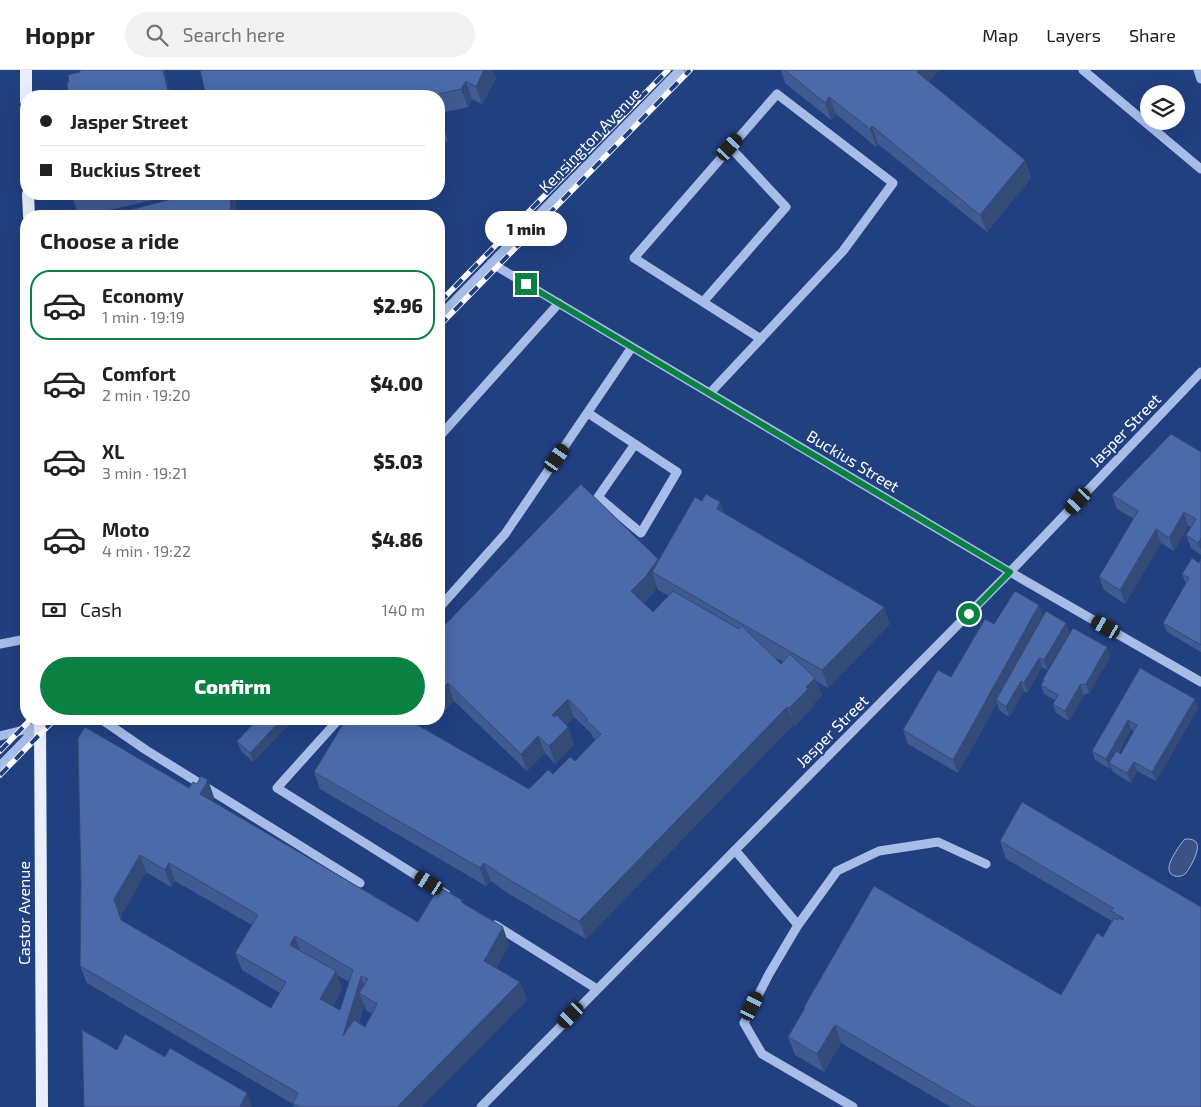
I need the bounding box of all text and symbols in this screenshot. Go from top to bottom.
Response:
search box [125,12,475,57]
text: Hoppr [25,20,95,49]
icon: search [143,21,171,49]
text: Search here [183,23,285,46]
text: Map [982,24,1018,46]
text: Layers [1046,24,1101,46]
text: Share [1129,24,1176,46]
street label: Kensington Avenue [535,83,645,196]
map controls [1140,85,1185,130]
button: layers [1140,85,1185,130]
text: Jasper Street [70,110,188,133]
car [714,131,745,163]
text: Buckius Street [70,158,200,181]
callout: 1 min [485,212,567,246]
text: 1 min [506,219,546,238]
text: Choose a ride [40,227,179,253]
route end [515,273,537,295]
icon: car [42,283,87,328]
text: Economy [102,284,184,307]
text: $2.96 [373,294,423,317]
text: 1 min · 19:19 [102,307,185,326]
icon: car [42,361,87,406]
text: Comfort [102,362,176,385]
text: $4.00 [370,372,423,395]
text: 2 min · 19:20 [102,385,191,404]
street label: Jasper Street [1085,389,1164,470]
street label: Buckius Street [804,426,903,496]
icon: car [42,439,87,484]
text: XL [102,440,124,463]
car [542,441,571,475]
text: $5.03 [373,450,423,473]
text: 3 min · 19:21 [102,463,187,482]
car [1062,485,1093,517]
icon: car [42,517,87,562]
text: Moto [102,518,150,541]
text: $4.86 [371,528,423,551]
text: 4 min · 19:22 [102,541,191,560]
icon: cash [40,596,68,624]
text: Cash [80,598,122,621]
text: 140 m [382,600,425,619]
route start [958,603,980,625]
car [1089,613,1122,641]
button: Confirm [40,657,425,715]
street label: Jasper Street [792,691,872,771]
street label: Castor Avenue [14,861,33,965]
car [412,869,445,897]
car [738,989,765,1023]
car [555,999,586,1031]

